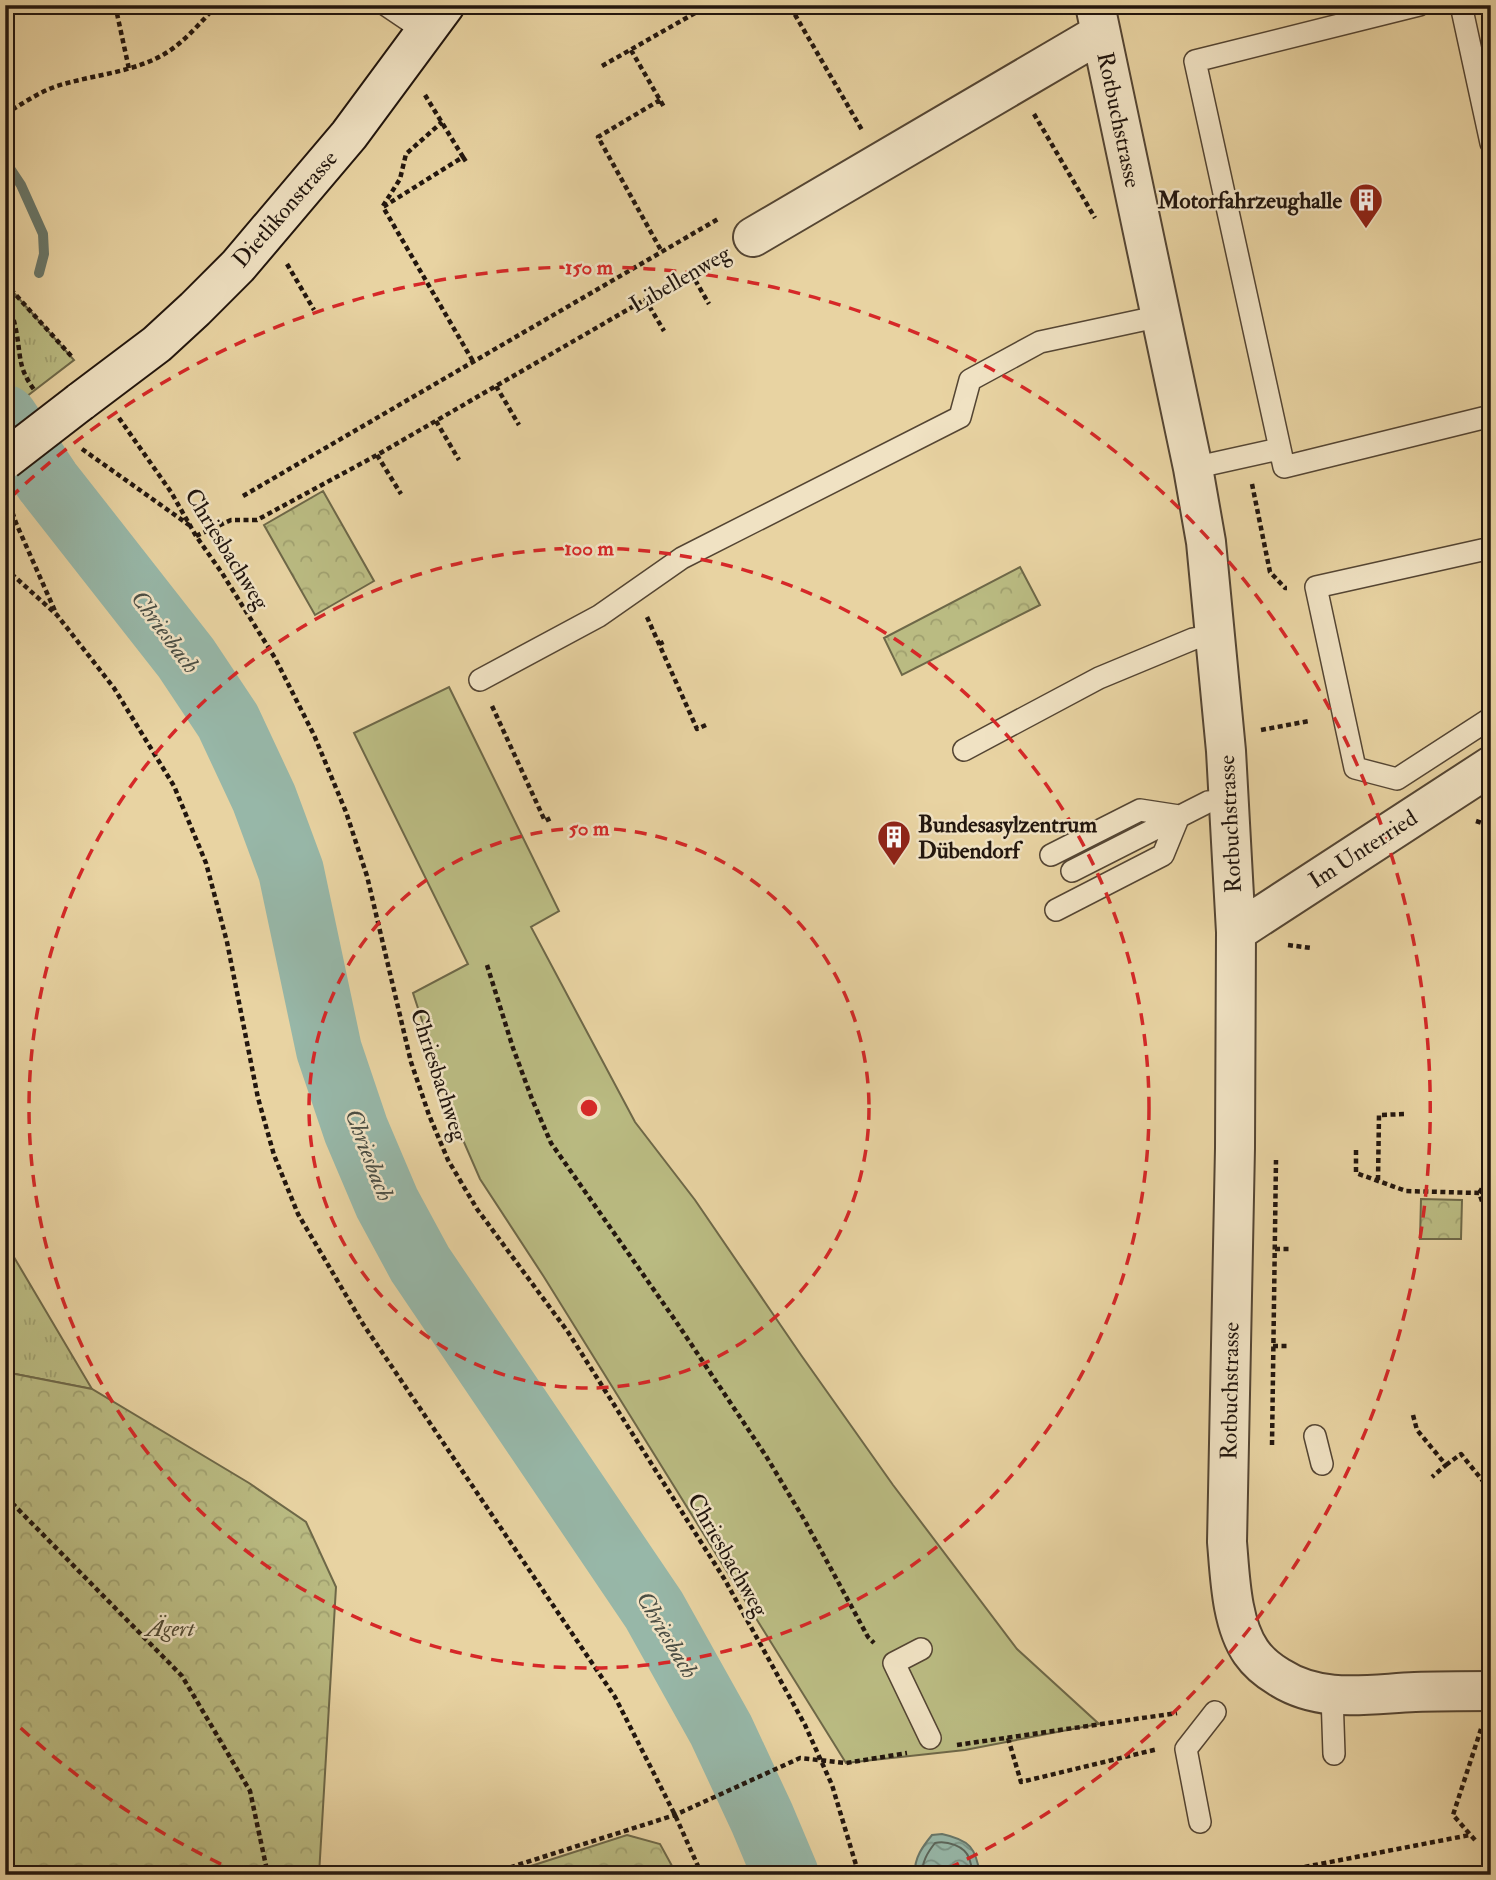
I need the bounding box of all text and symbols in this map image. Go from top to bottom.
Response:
street label: Rotbuchstrasse [1090,50,1148,191]
street label: Dietlikonstrasse [226,144,344,274]
building icon: Motorfahrzeughalle [1347,181,1385,230]
place label: Motorfahrzeughalle [1157,186,1342,216]
street label: Libellenweg [624,238,736,319]
text: 150 m [565,254,614,281]
street label: Chriesbachweg [178,483,276,616]
text: 100 m [564,535,615,562]
water label: Chriesbach [124,584,207,680]
street label: Rotbuchstrasse [1212,754,1248,894]
street label: Im Unterried [1303,803,1423,895]
place label: Bundesasylzentrum Dübendorf [918,810,1097,865]
text: 50 m [569,815,610,842]
building icon: Bundesasylzentrum Dübendorf [875,818,913,867]
street label: Chriesbachweg [404,1005,474,1146]
centre of rings [577,1096,601,1120]
water label: Chriesbach [337,1104,401,1206]
street label: Rotbuchstrasse [1214,1321,1246,1460]
street label: Chriesbachweg [681,1488,775,1622]
water label: Chriesbach [629,1586,705,1684]
park label: Ägert [143,1614,196,1643]

